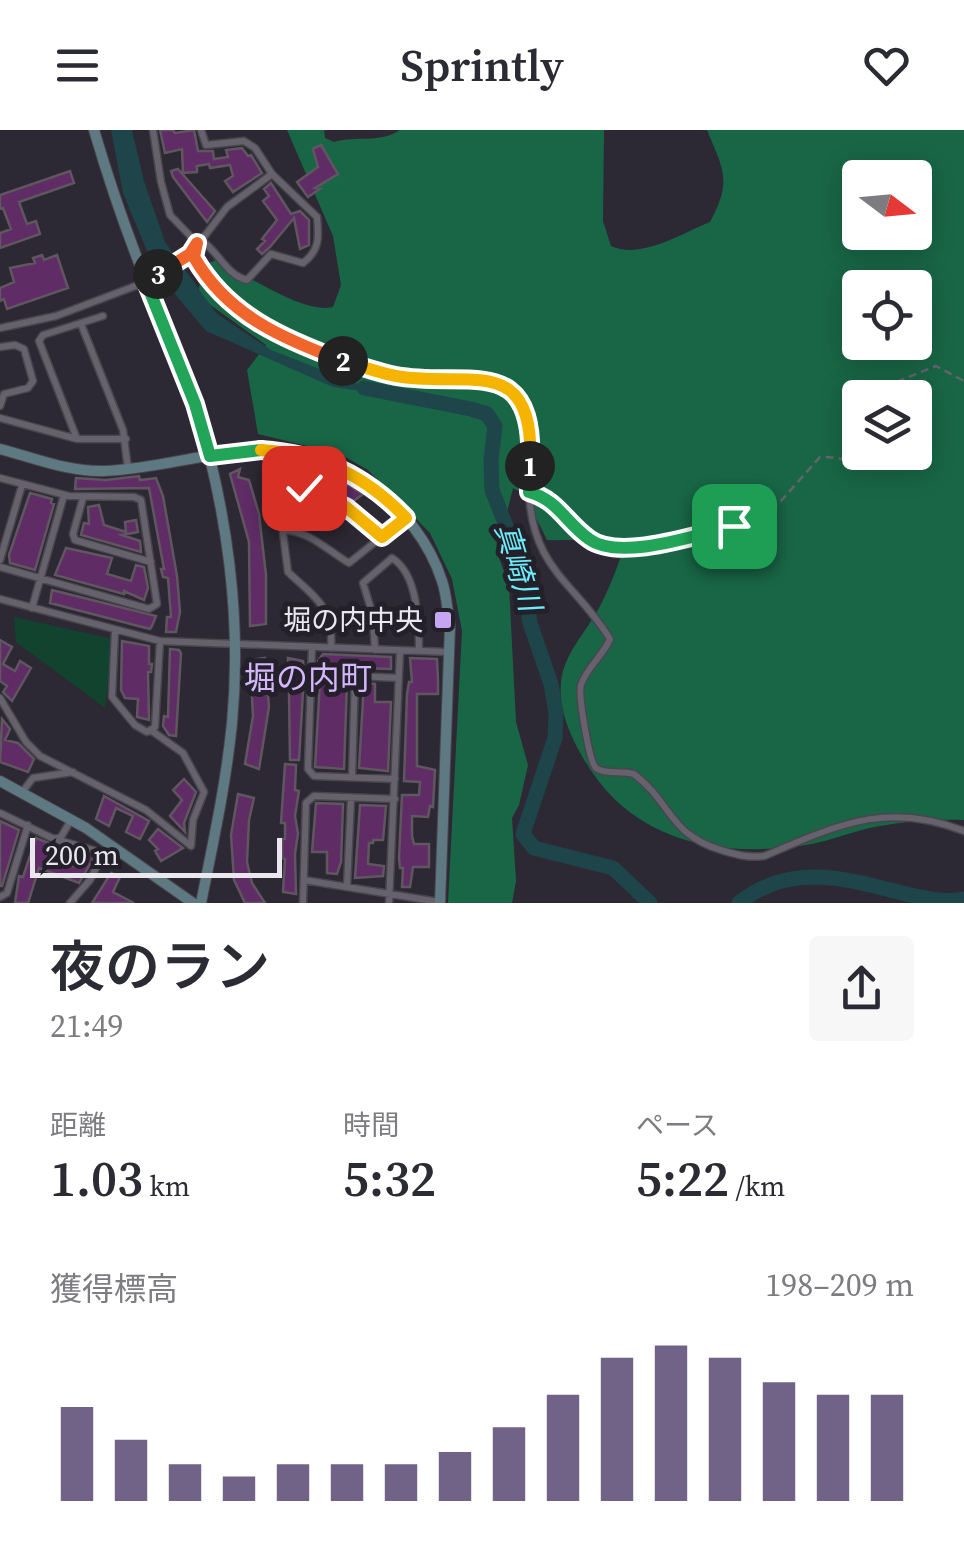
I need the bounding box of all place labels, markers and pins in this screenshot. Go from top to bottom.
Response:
pin: 3 [133,249,183,299]
pin: 2 [318,336,368,386]
pin: 1 [505,441,555,491]
pin [262,446,347,531]
pin [692,484,777,569]
place label: 堀の内中央 [283,601,423,639]
marker: 堀の内中央 [432,609,454,631]

